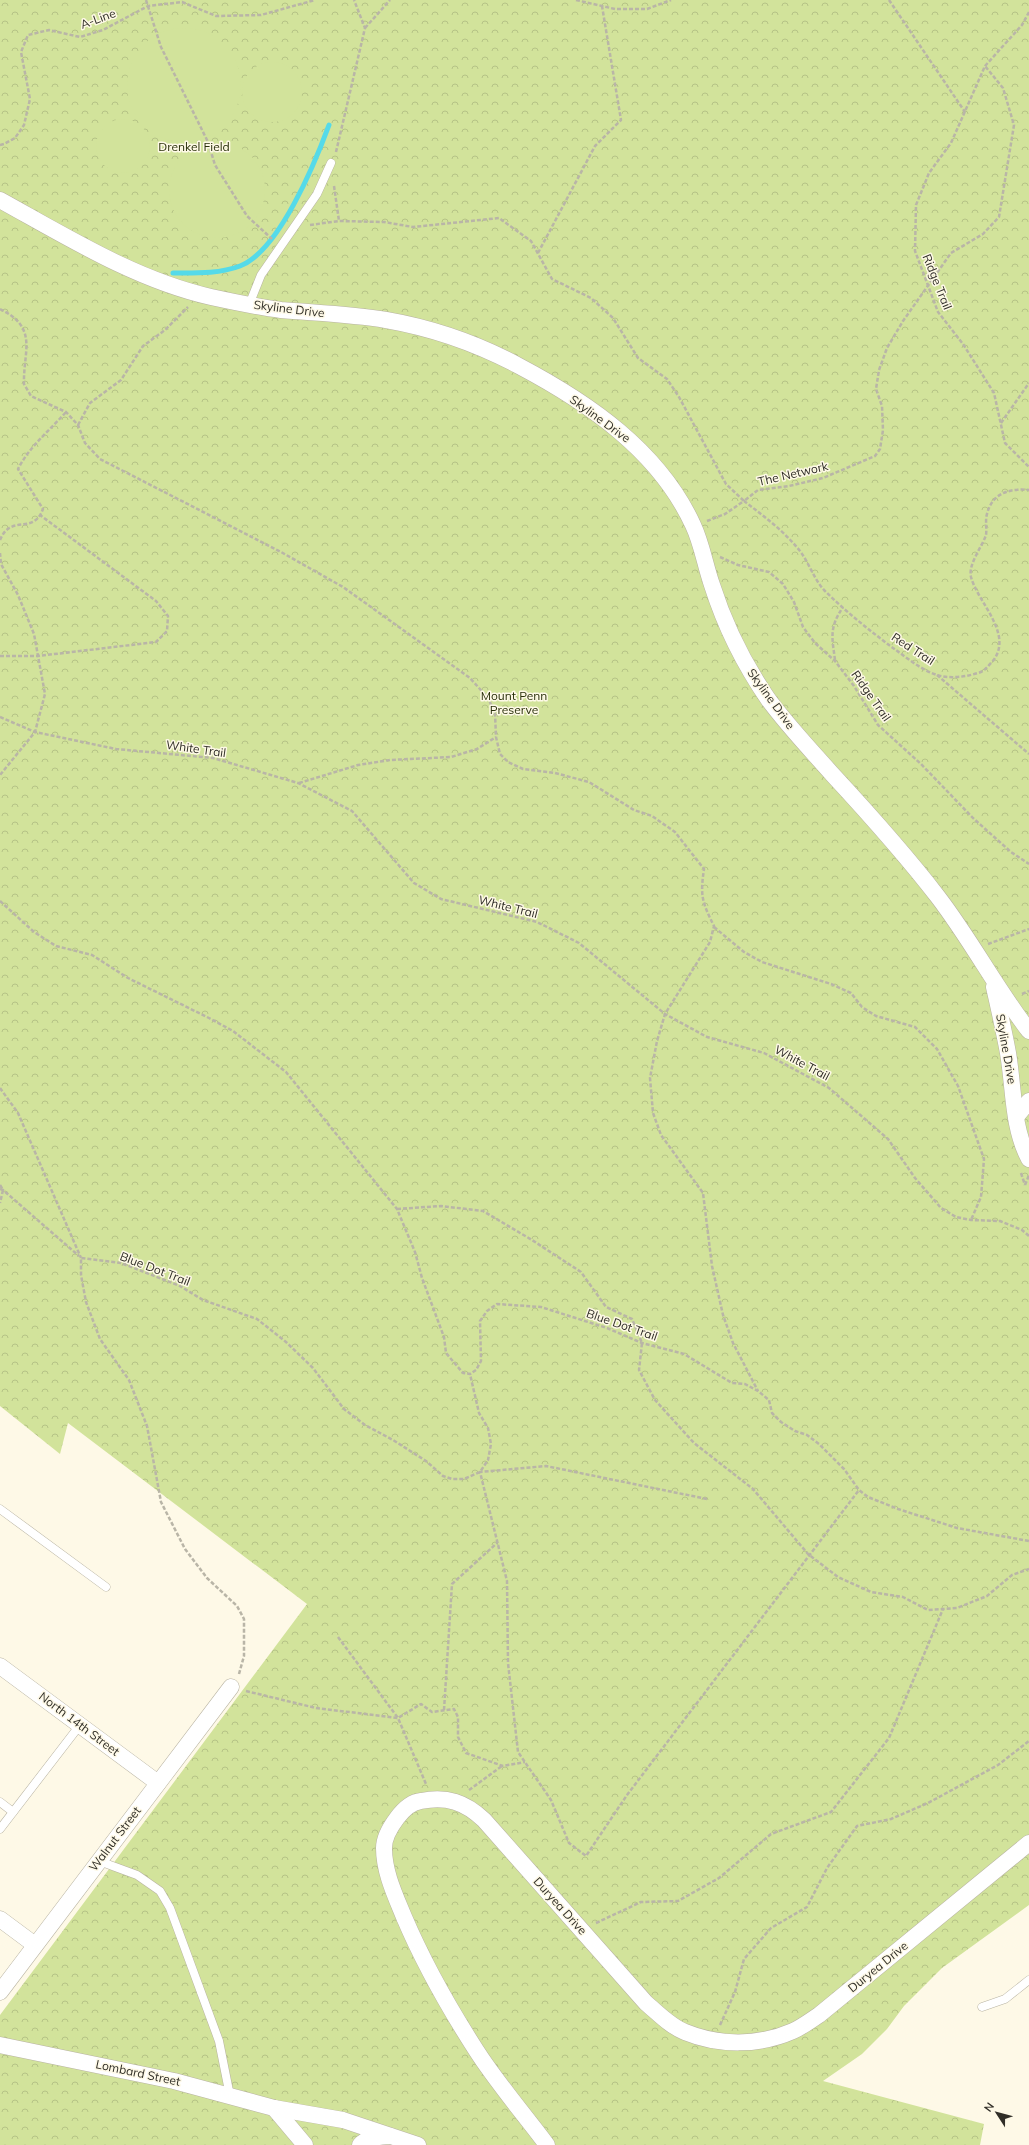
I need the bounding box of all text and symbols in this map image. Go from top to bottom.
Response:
street label: A-Line [78,5,118,32]
park label: Drenkel Field [158,139,230,154]
street label: Ridge Trail [919,252,955,312]
street label: Skyline Drive [253,297,325,320]
street label: Skyline Drive [567,392,634,446]
street label: The Network [756,458,830,489]
street label: Red Trail [889,629,938,668]
street label: Skyline Drive [744,665,798,732]
street label: Ridge Trail [848,667,894,724]
park label: Mount Penn Preserve [481,688,547,717]
street label: White Trail [165,737,227,760]
street label: White Trail [477,892,539,921]
street label: Skyline Drive [993,1013,1020,1085]
street label: White Trail [772,1042,832,1083]
street label: Blue Dot Trail [118,1248,193,1289]
street label: Blue Dot Trail [585,1305,660,1344]
street label: North 14th Street [36,1688,122,1759]
street label: Walnut Street [85,1803,144,1874]
street label: Duryea Drive [530,1874,590,1938]
street label: Duryea Drive [845,1938,911,1995]
street label: Lombard Street [94,2056,182,2089]
north arrow [977,2093,1017,2133]
text: N [981,2100,997,2115]

